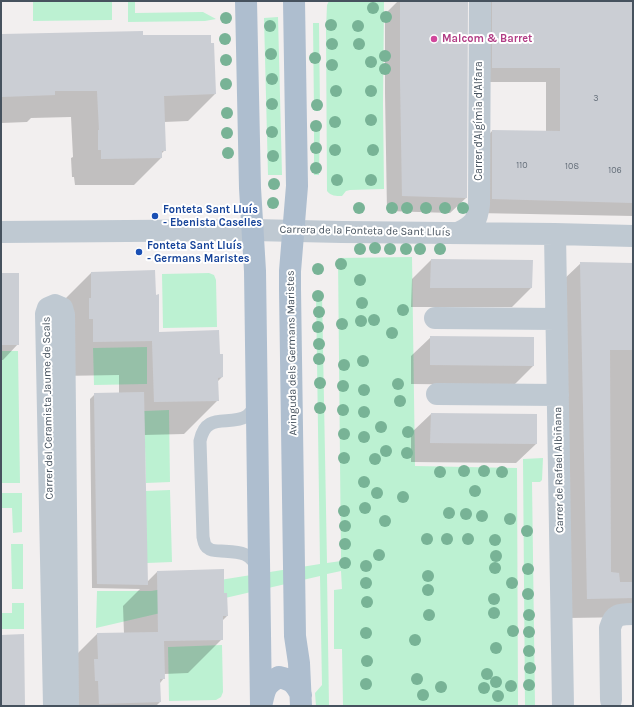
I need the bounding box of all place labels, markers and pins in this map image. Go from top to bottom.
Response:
place label: Malcom & Barret [442,32,532,46]
marker: Malcom & Barret [429,34,439,44]
place label: Fonteta Sant Lluís - Ebenista Caselles [163,203,262,229]
marker: Fonteta Sant Lluís - Ebenista Caselles [150,211,160,221]
place label: Fonteta Sant Lluís - Germans Maristes [147,239,250,265]
marker: Fonteta Sant Lluís - Germans Maristes [134,247,144,257]

